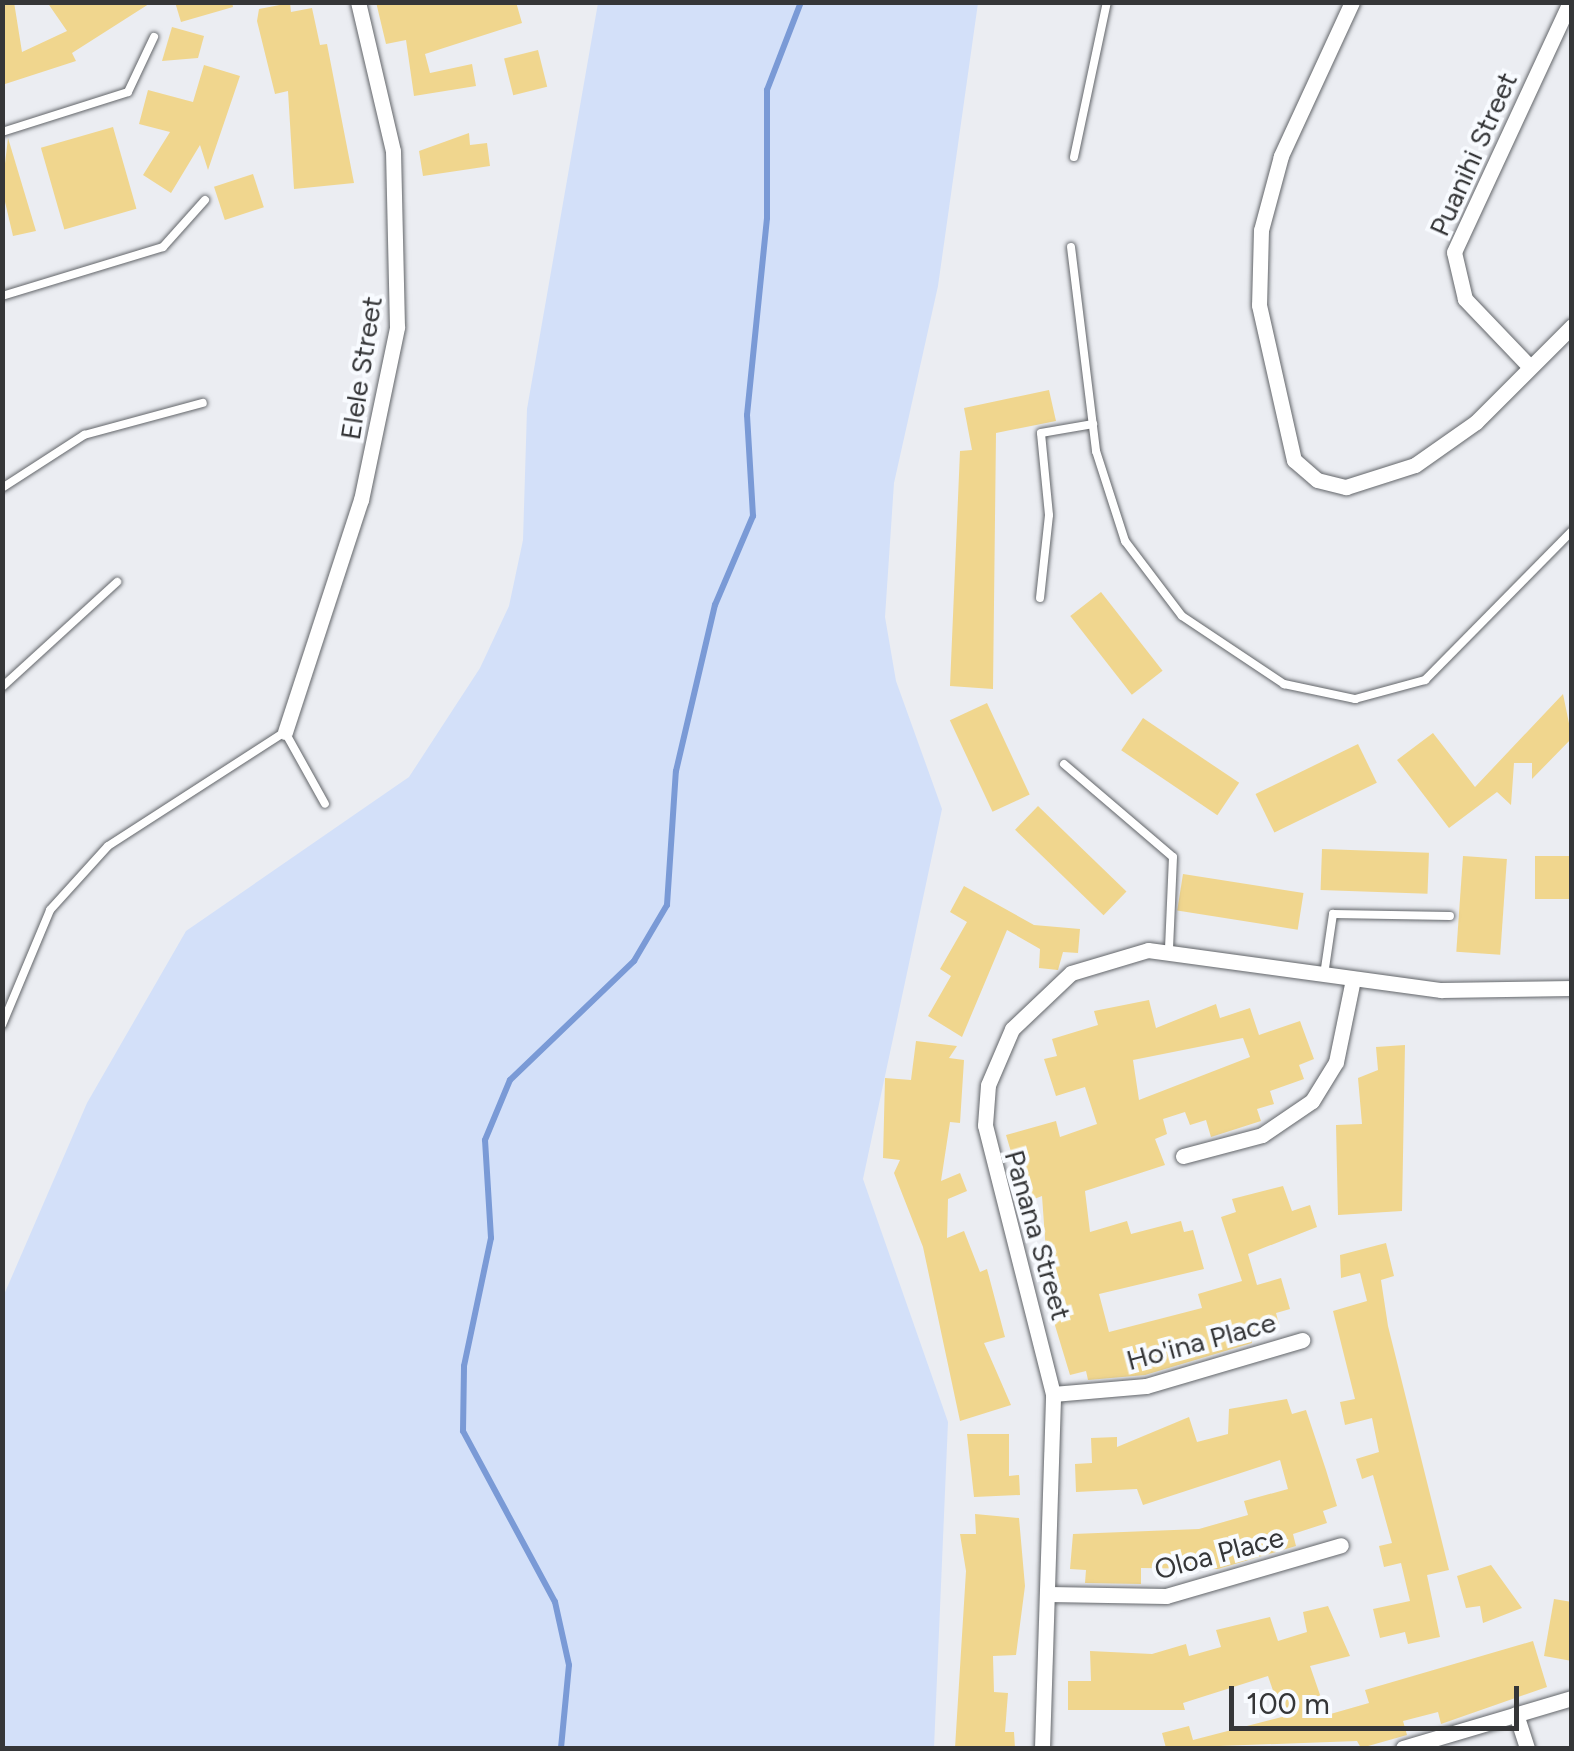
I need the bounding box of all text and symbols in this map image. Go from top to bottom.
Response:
street label: Puanihi Street [1422,67,1524,241]
street label: Elele Street [333,294,389,442]
street label: Panana Street [998,1146,1078,1324]
street label: Ho'ina Place [1123,1305,1279,1377]
street label: Oloa Place [1151,1520,1287,1586]
scale bar [1234,1666,1524,1728]
text: 100 m [1246,1685,1330,1722]

